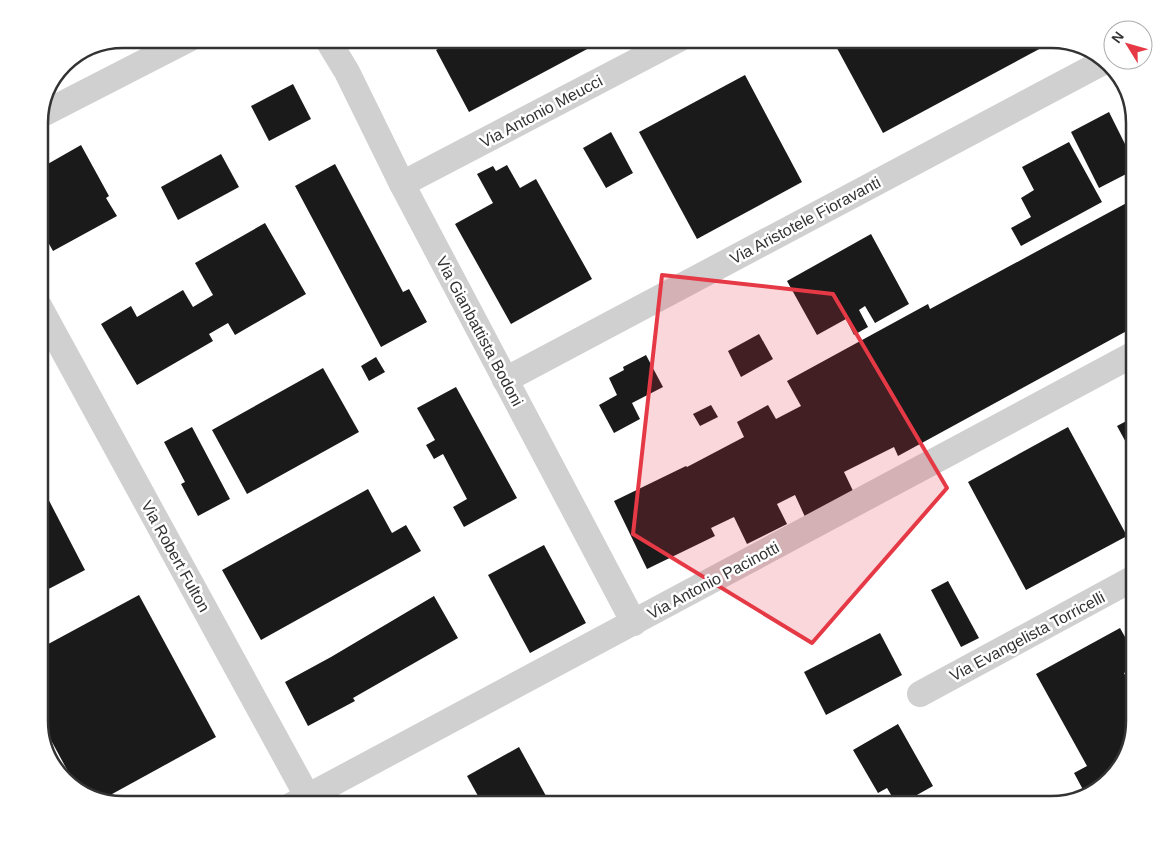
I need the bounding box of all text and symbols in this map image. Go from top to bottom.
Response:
north arrow [1103,20,1153,70]
text: N [1108,28,1127,46]
street label: Via Antonio Meucci [477,72,605,151]
street label: Via Aristotele Fioravanti [727,174,883,267]
street label: Via Gianbattista Bodoni [433,254,526,409]
street label: Via Robert Fulton [138,498,213,615]
street label: Via Antonio Pacinotti [645,539,782,622]
street label: Via Evangelista Torricelli [947,588,1108,685]

